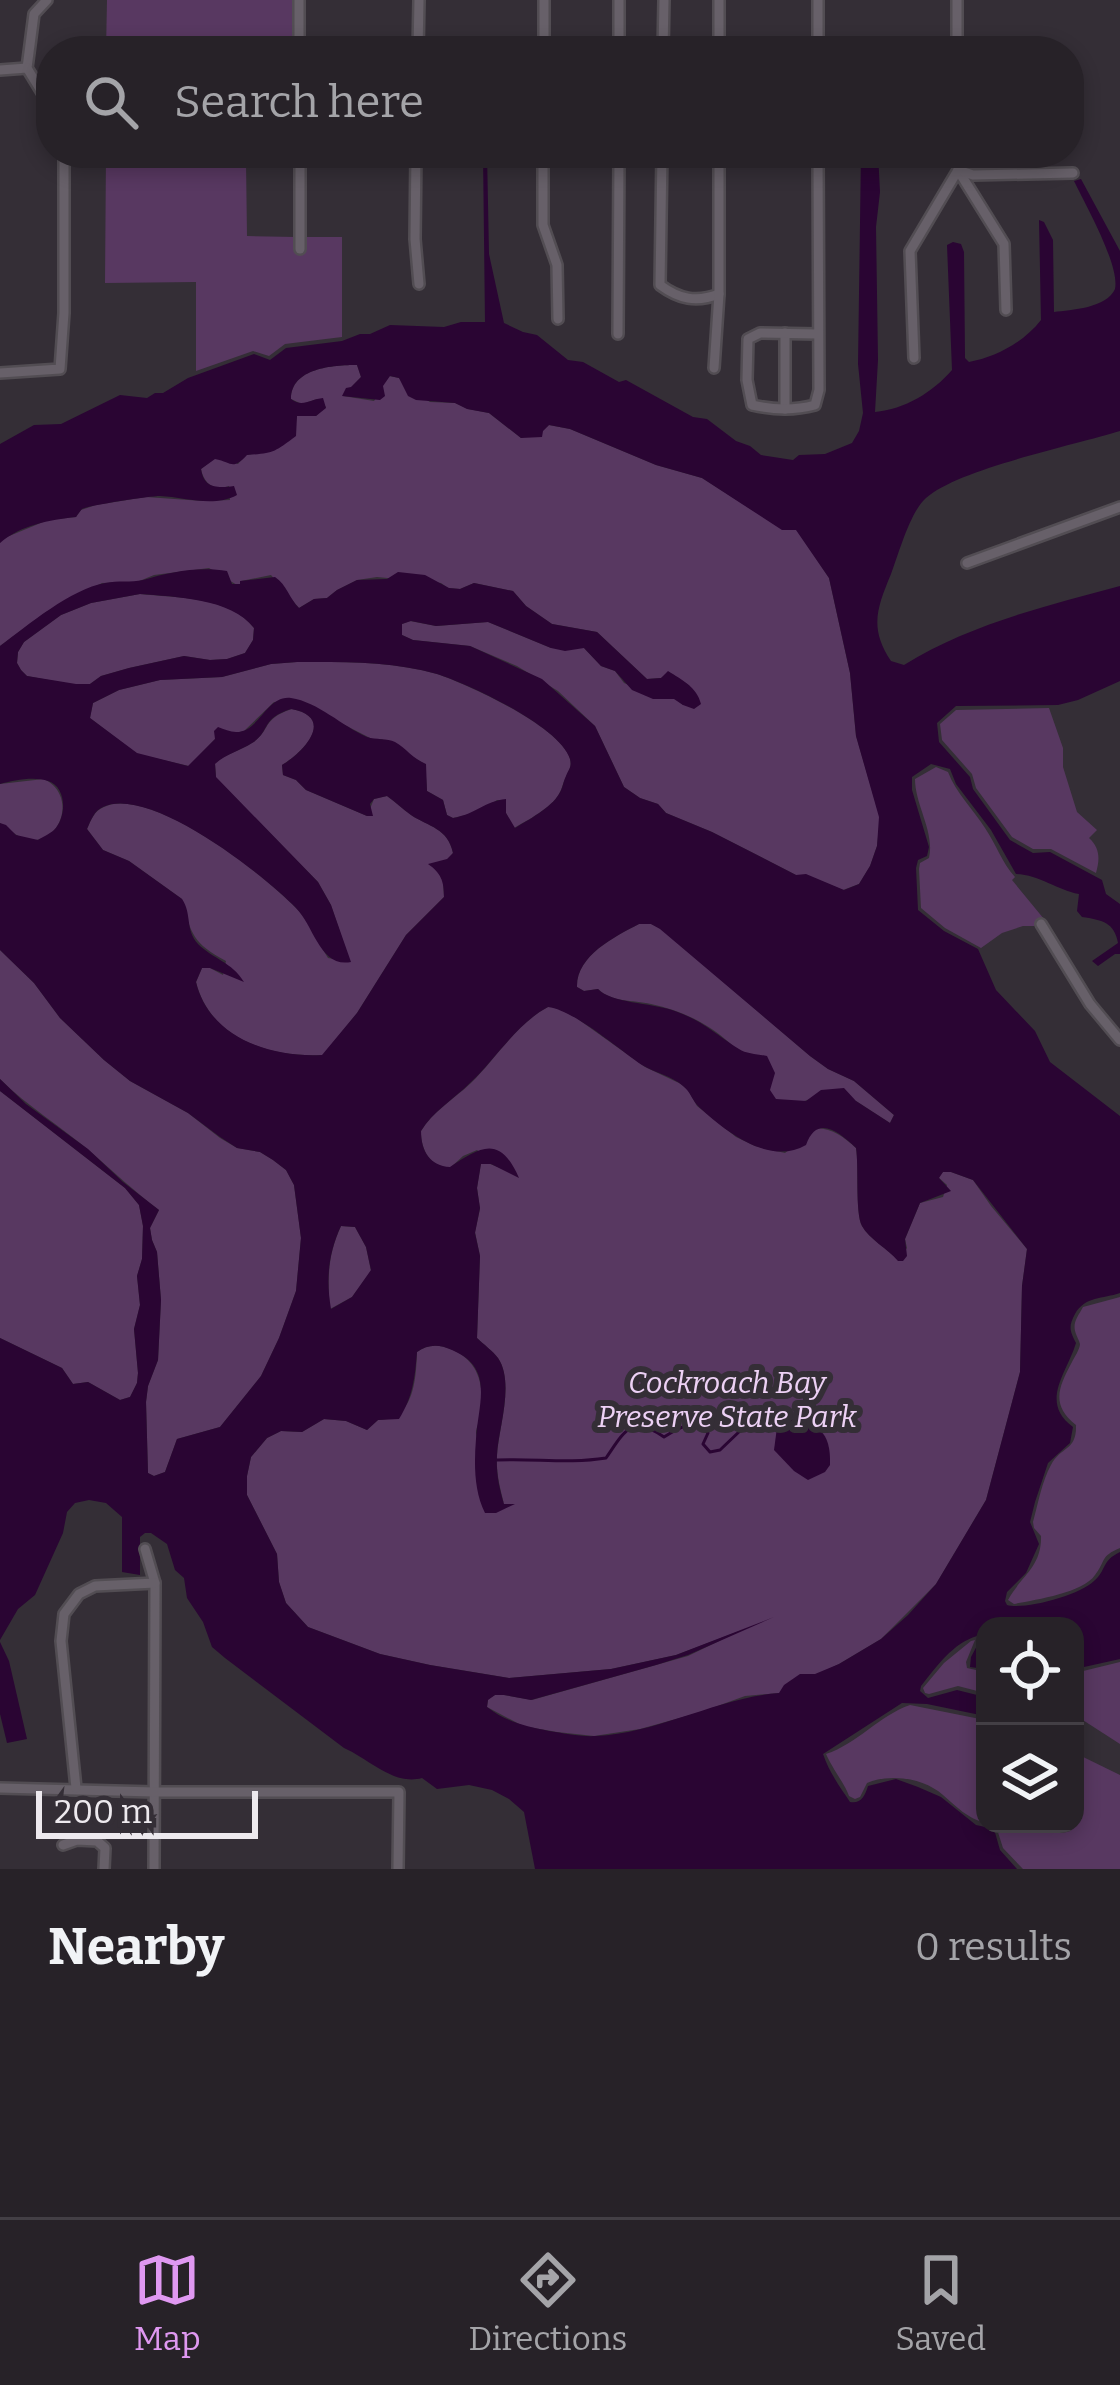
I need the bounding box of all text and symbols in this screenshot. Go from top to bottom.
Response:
search box [36,36,1084,168]
icon: search [78,69,144,135]
text: Search here [174,75,424,129]
park label: Cockroach Bay Preserve State Park [597,1365,858,1435]
map controls [976,1617,1084,1833]
button: locate [976,1617,1084,1725]
button: layers [976,1725,1084,1833]
scale bar [36,1785,258,1838]
text: 200 m [54,1792,152,1832]
text: Nearby [48,1916,224,1978]
text: 0 results [915,1924,1072,1970]
tab: Map [134,2247,201,2359]
tab: Directions [469,2247,627,2359]
tab: Saved [895,2247,986,2359]

